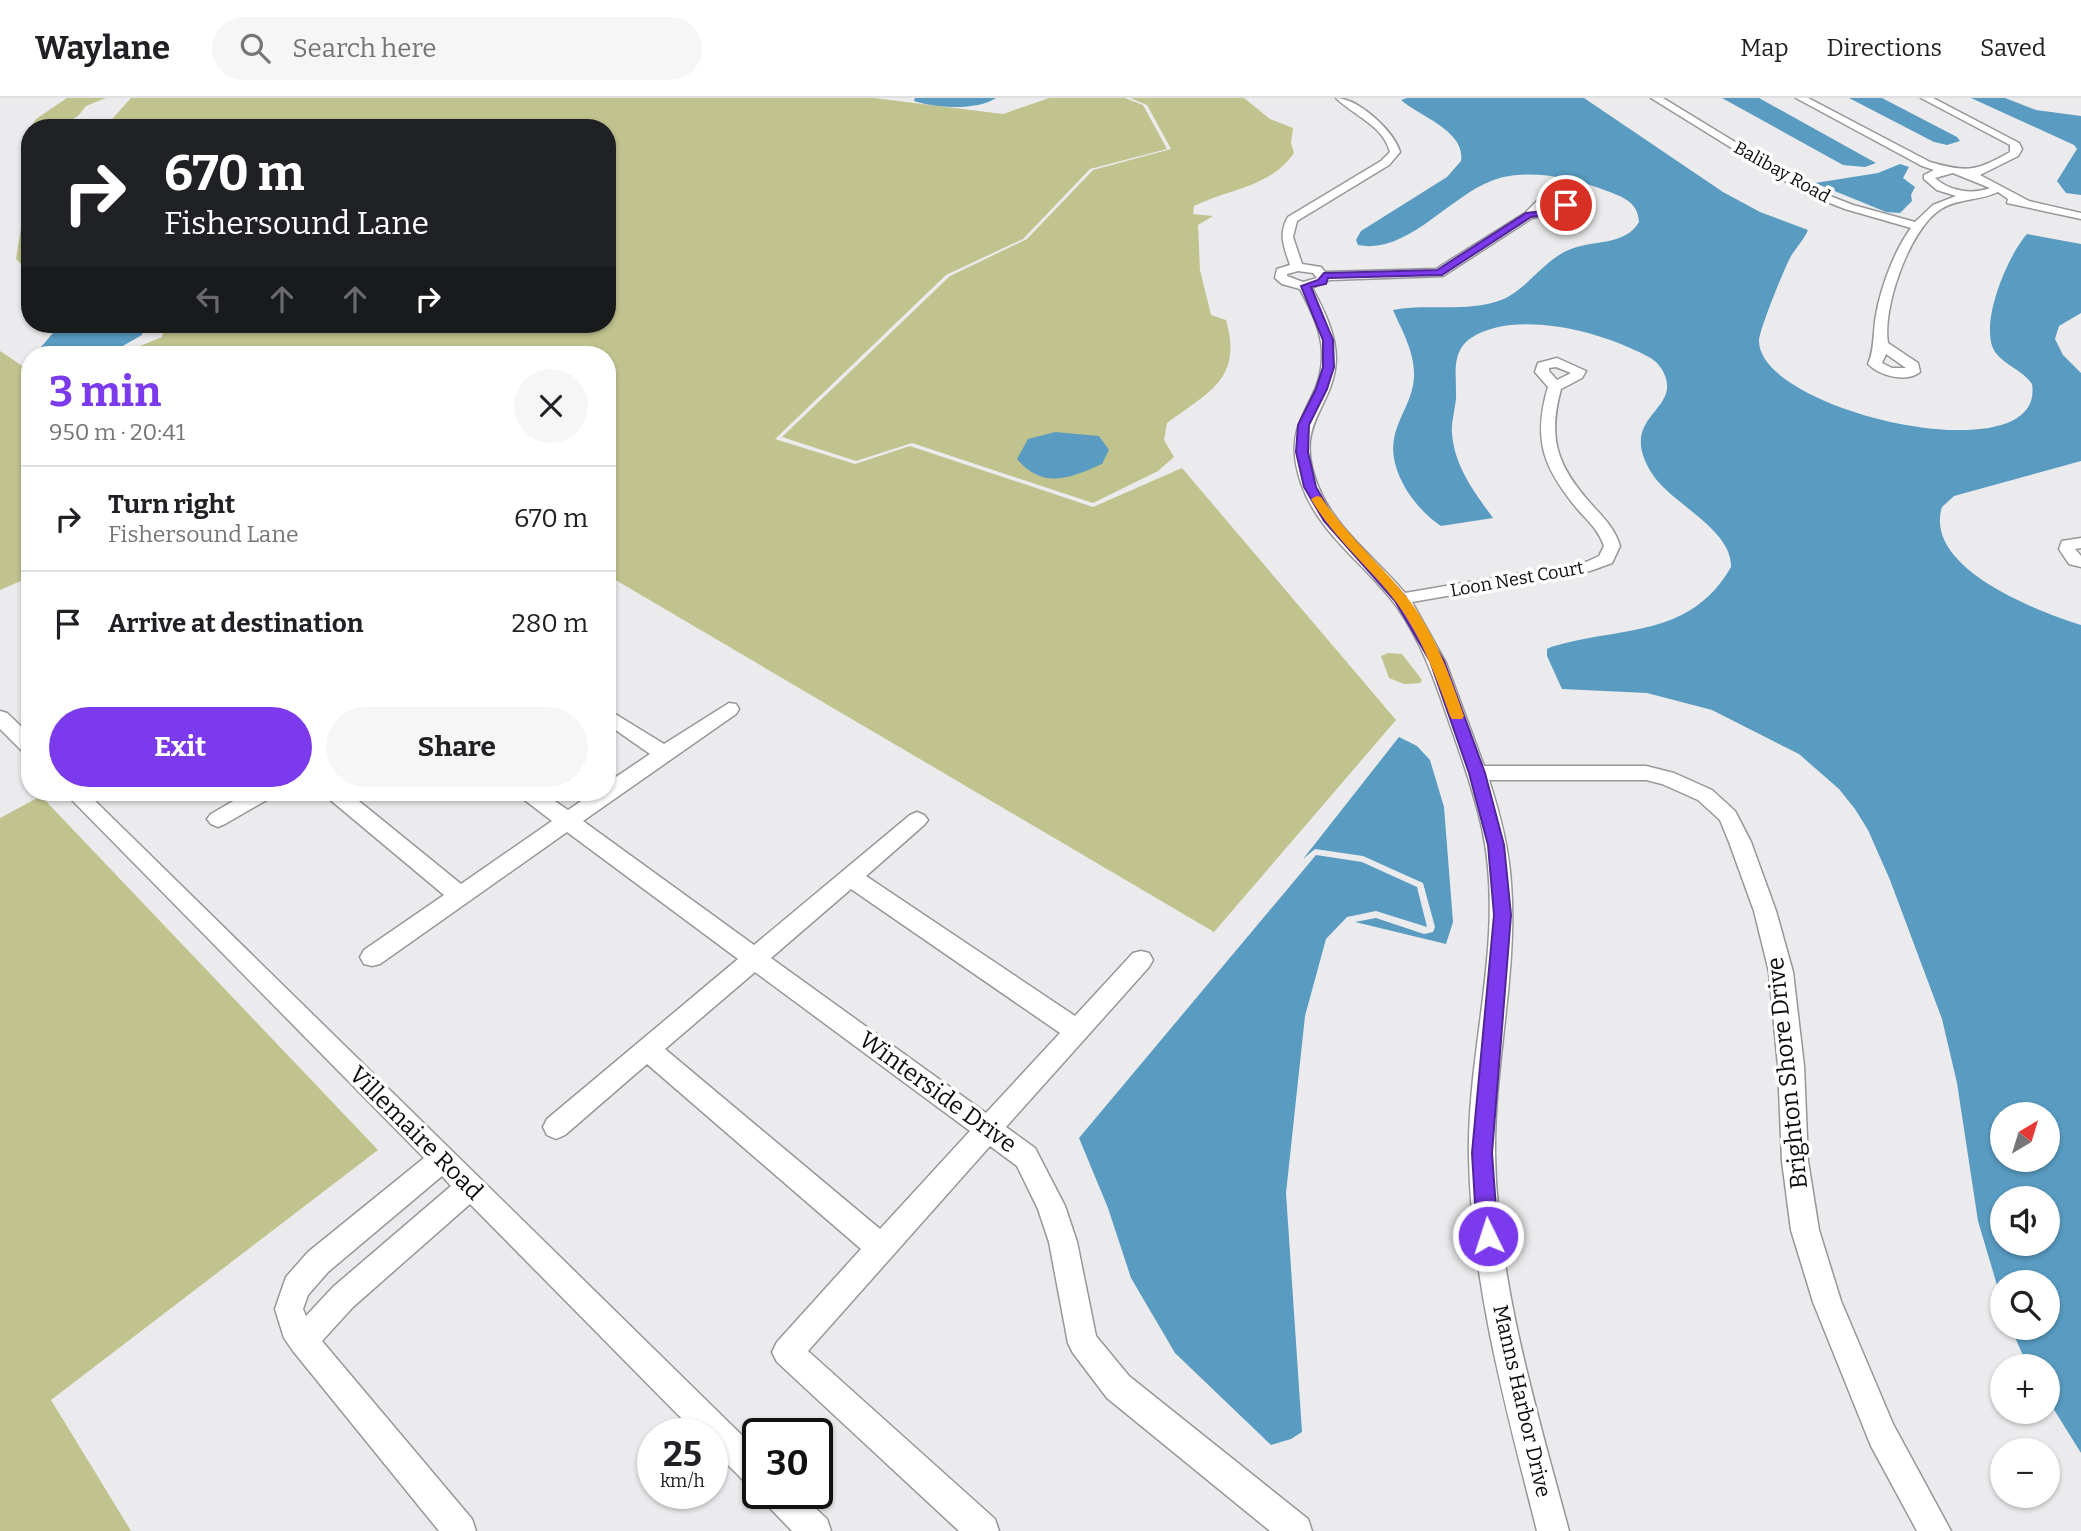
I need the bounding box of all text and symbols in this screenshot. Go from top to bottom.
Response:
search box [212,17,702,80]
text: Waylane [35,28,170,68]
icon: search [236,29,274,67]
text: Search here [292,33,437,64]
text: Map [1740,34,1789,62]
text: Directions [1827,34,1942,62]
text: Saved [1980,34,2046,62]
street label: Balibay Road [1730,136,1834,208]
text: 670 m [164,144,304,203]
icon: right [49,147,140,238]
pin [1536,175,1596,235]
icon: arrive [1547,186,1585,224]
text: Fishersound Lane [164,204,429,242]
icon: left [190,280,228,318]
icon: ahead [263,280,301,318]
icon: ahead [336,280,374,318]
icon: right [409,280,447,318]
text: 3 min [49,367,161,417]
button: close [514,369,588,443]
text: 950 m · 20:41 [49,418,185,446]
text: Turn right [108,489,235,520]
icon: right [49,500,87,538]
text: 670 m [514,503,588,534]
text: Fishersound Lane [108,520,299,548]
street label: Loon Nest Court [1449,556,1586,602]
icon: arrive [49,605,87,643]
text: Arrive at destination [108,608,363,639]
text: 280 m [512,608,588,639]
button: Exit [49,707,312,787]
button: Share [326,707,588,787]
street label: Brighton Shore Drive [1761,956,1813,1190]
street label: Winterside Drive [854,1026,1022,1158]
street label: Villemaire Road [343,1060,489,1206]
north arrow [1990,1102,2060,1172]
map controls [1990,1102,2060,1508]
button: sound [1990,1186,2060,1256]
position arrow [1451,1199,1525,1273]
button: search [1990,1270,2060,1340]
street label: Manns Harbor Drive [1487,1302,1557,1500]
button: + [1990,1354,2060,1424]
speed limit sign: 30 [742,1418,833,1509]
text: 25 [663,1433,702,1475]
button: − [1990,1438,2060,1508]
text: km/h [660,1470,705,1492]

